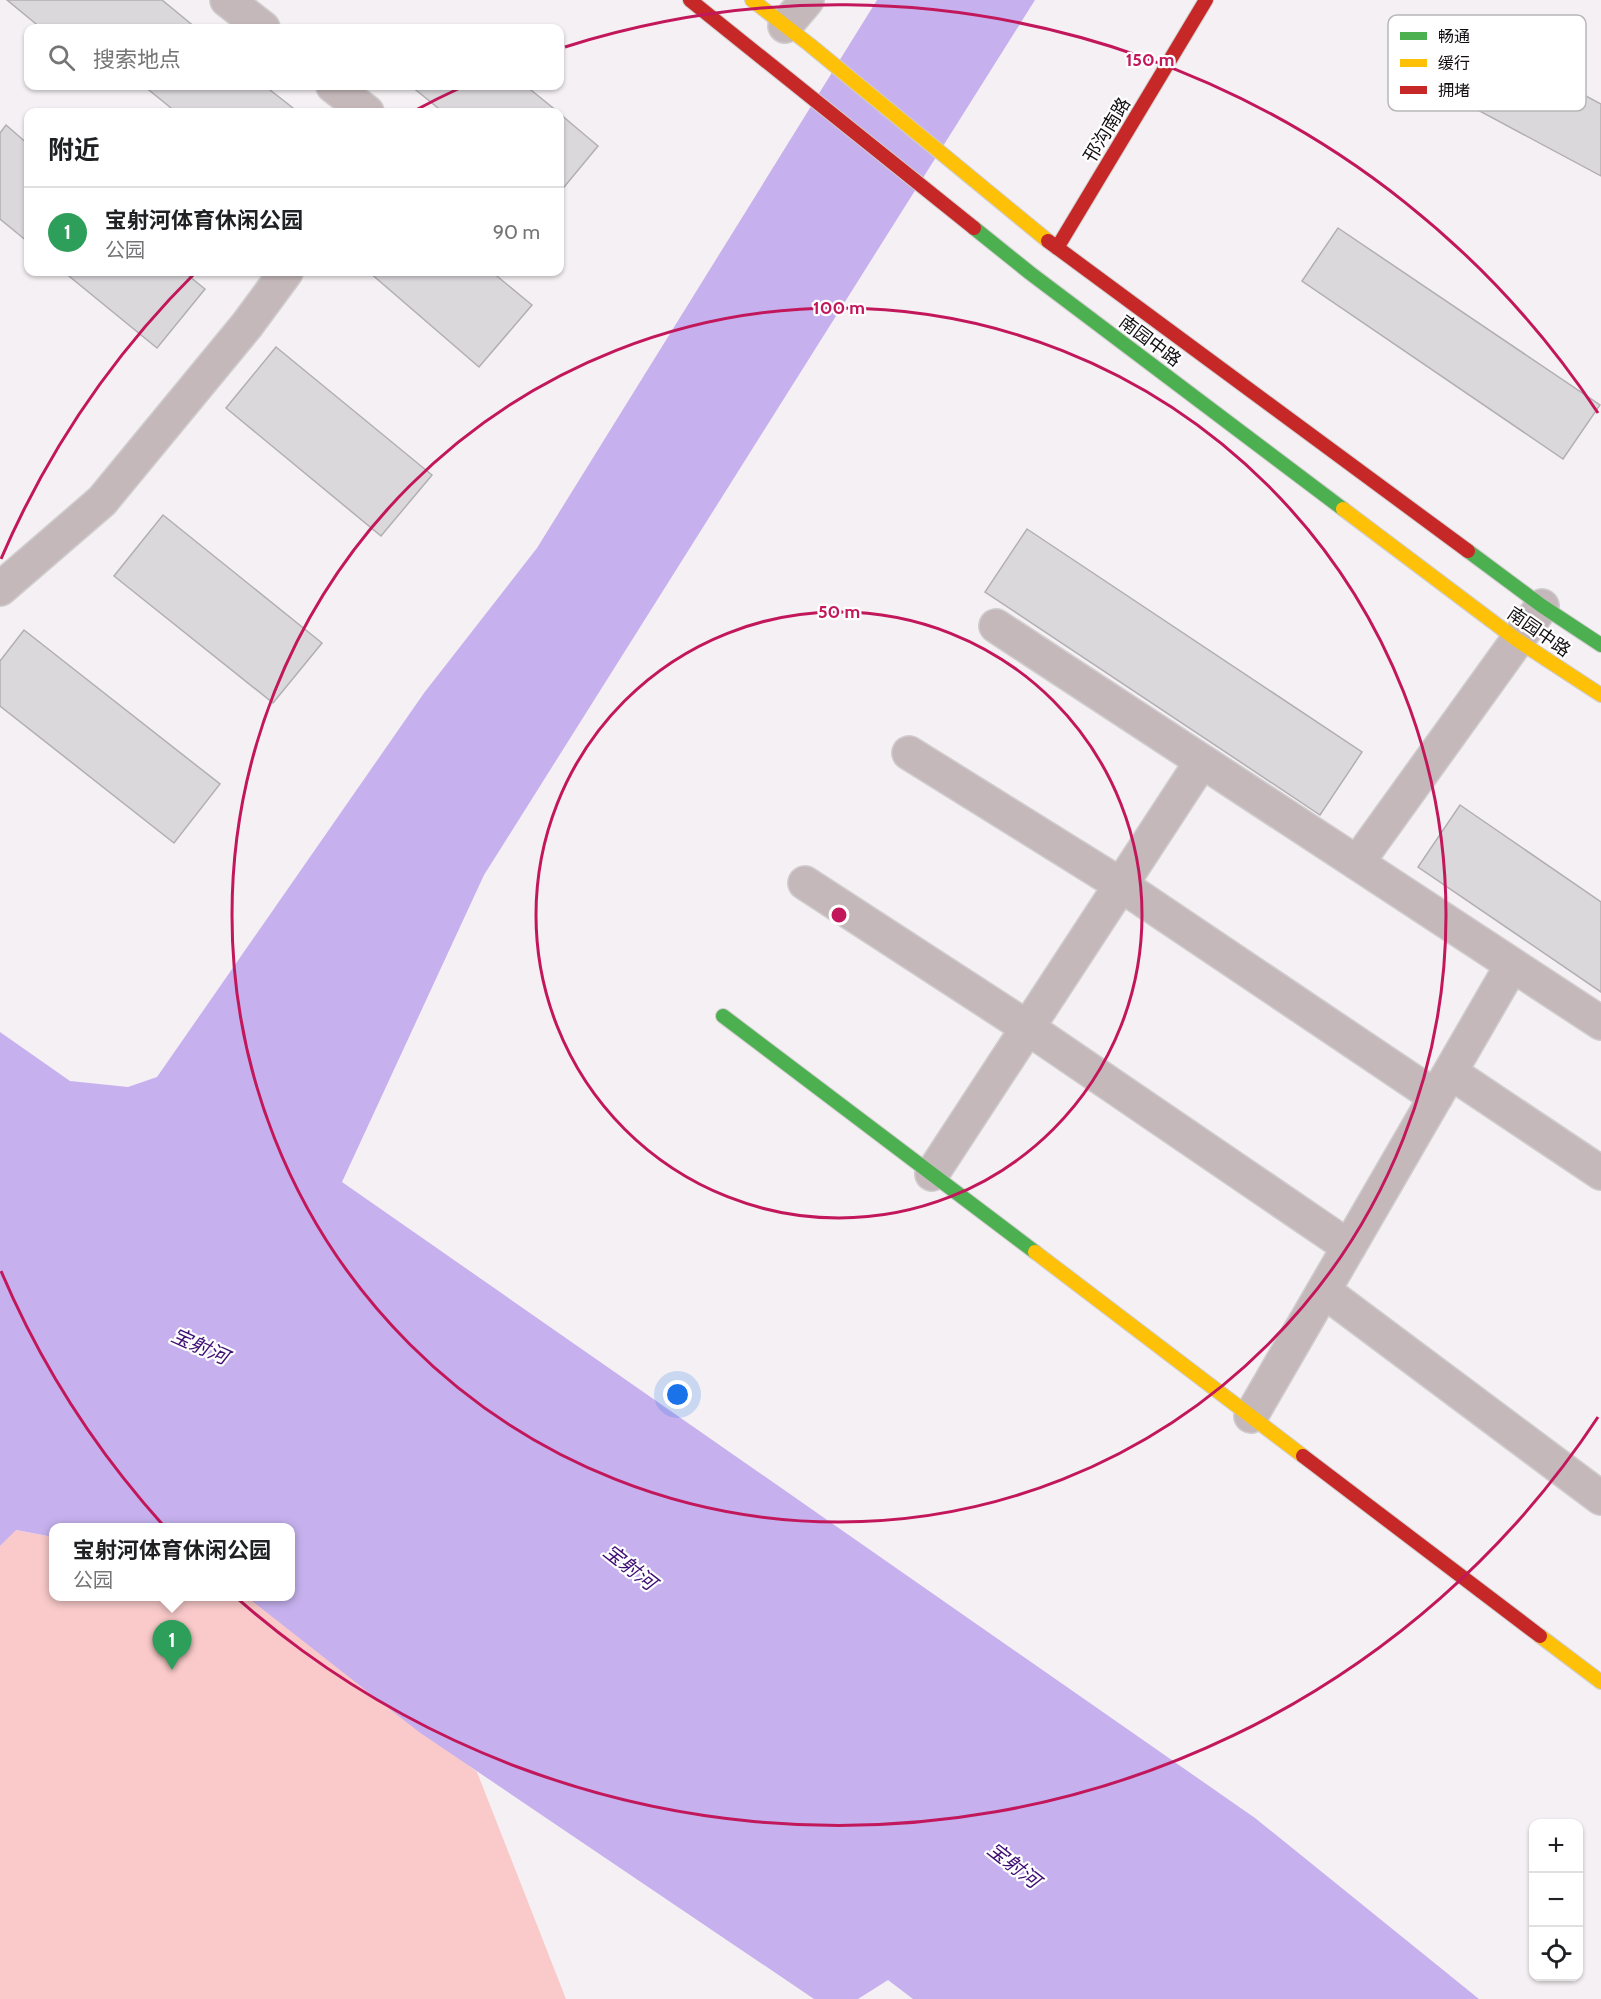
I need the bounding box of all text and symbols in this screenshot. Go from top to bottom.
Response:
legend [1388,15,1586,111]
search box [24,24,564,90]
text: 畅通 [1438,27,1470,46]
icon: search [45,41,78,74]
text: 搜索地点 [93,46,181,73]
text: 150 m [1126,49,1174,71]
text: 缓行 [1438,54,1470,73]
text: 拥堵 [1438,81,1470,100]
street label: 邗沟南路 [1079,93,1135,167]
text: 附近 [48,134,100,166]
text: 宝射河体育休闲公园 [105,207,303,234]
text: 1 [64,220,71,244]
text: 90 m [493,220,540,244]
text: 公园 [105,238,145,262]
text: 100 m [813,297,865,319]
street label: 南园中路 [1115,311,1185,371]
text: 50 m [818,601,860,623]
street label: 南园中路 [1503,602,1575,662]
centre of rings [829,905,849,925]
water label: 宝射河 [168,1323,236,1371]
your location [663,1380,692,1409]
popup [49,1523,295,1601]
text: 宝射河体育休闲公园 [73,1537,271,1564]
water label: 宝射河 [599,1539,664,1597]
text: 公园 [73,1568,113,1592]
pin: 1 [152,1620,192,1670]
map controls [1529,1819,1583,1981]
button: + [1529,1819,1583,1873]
water label: 宝射河 [983,1837,1048,1895]
button: − [1529,1873,1583,1927]
button: locate [1529,1927,1583,1981]

